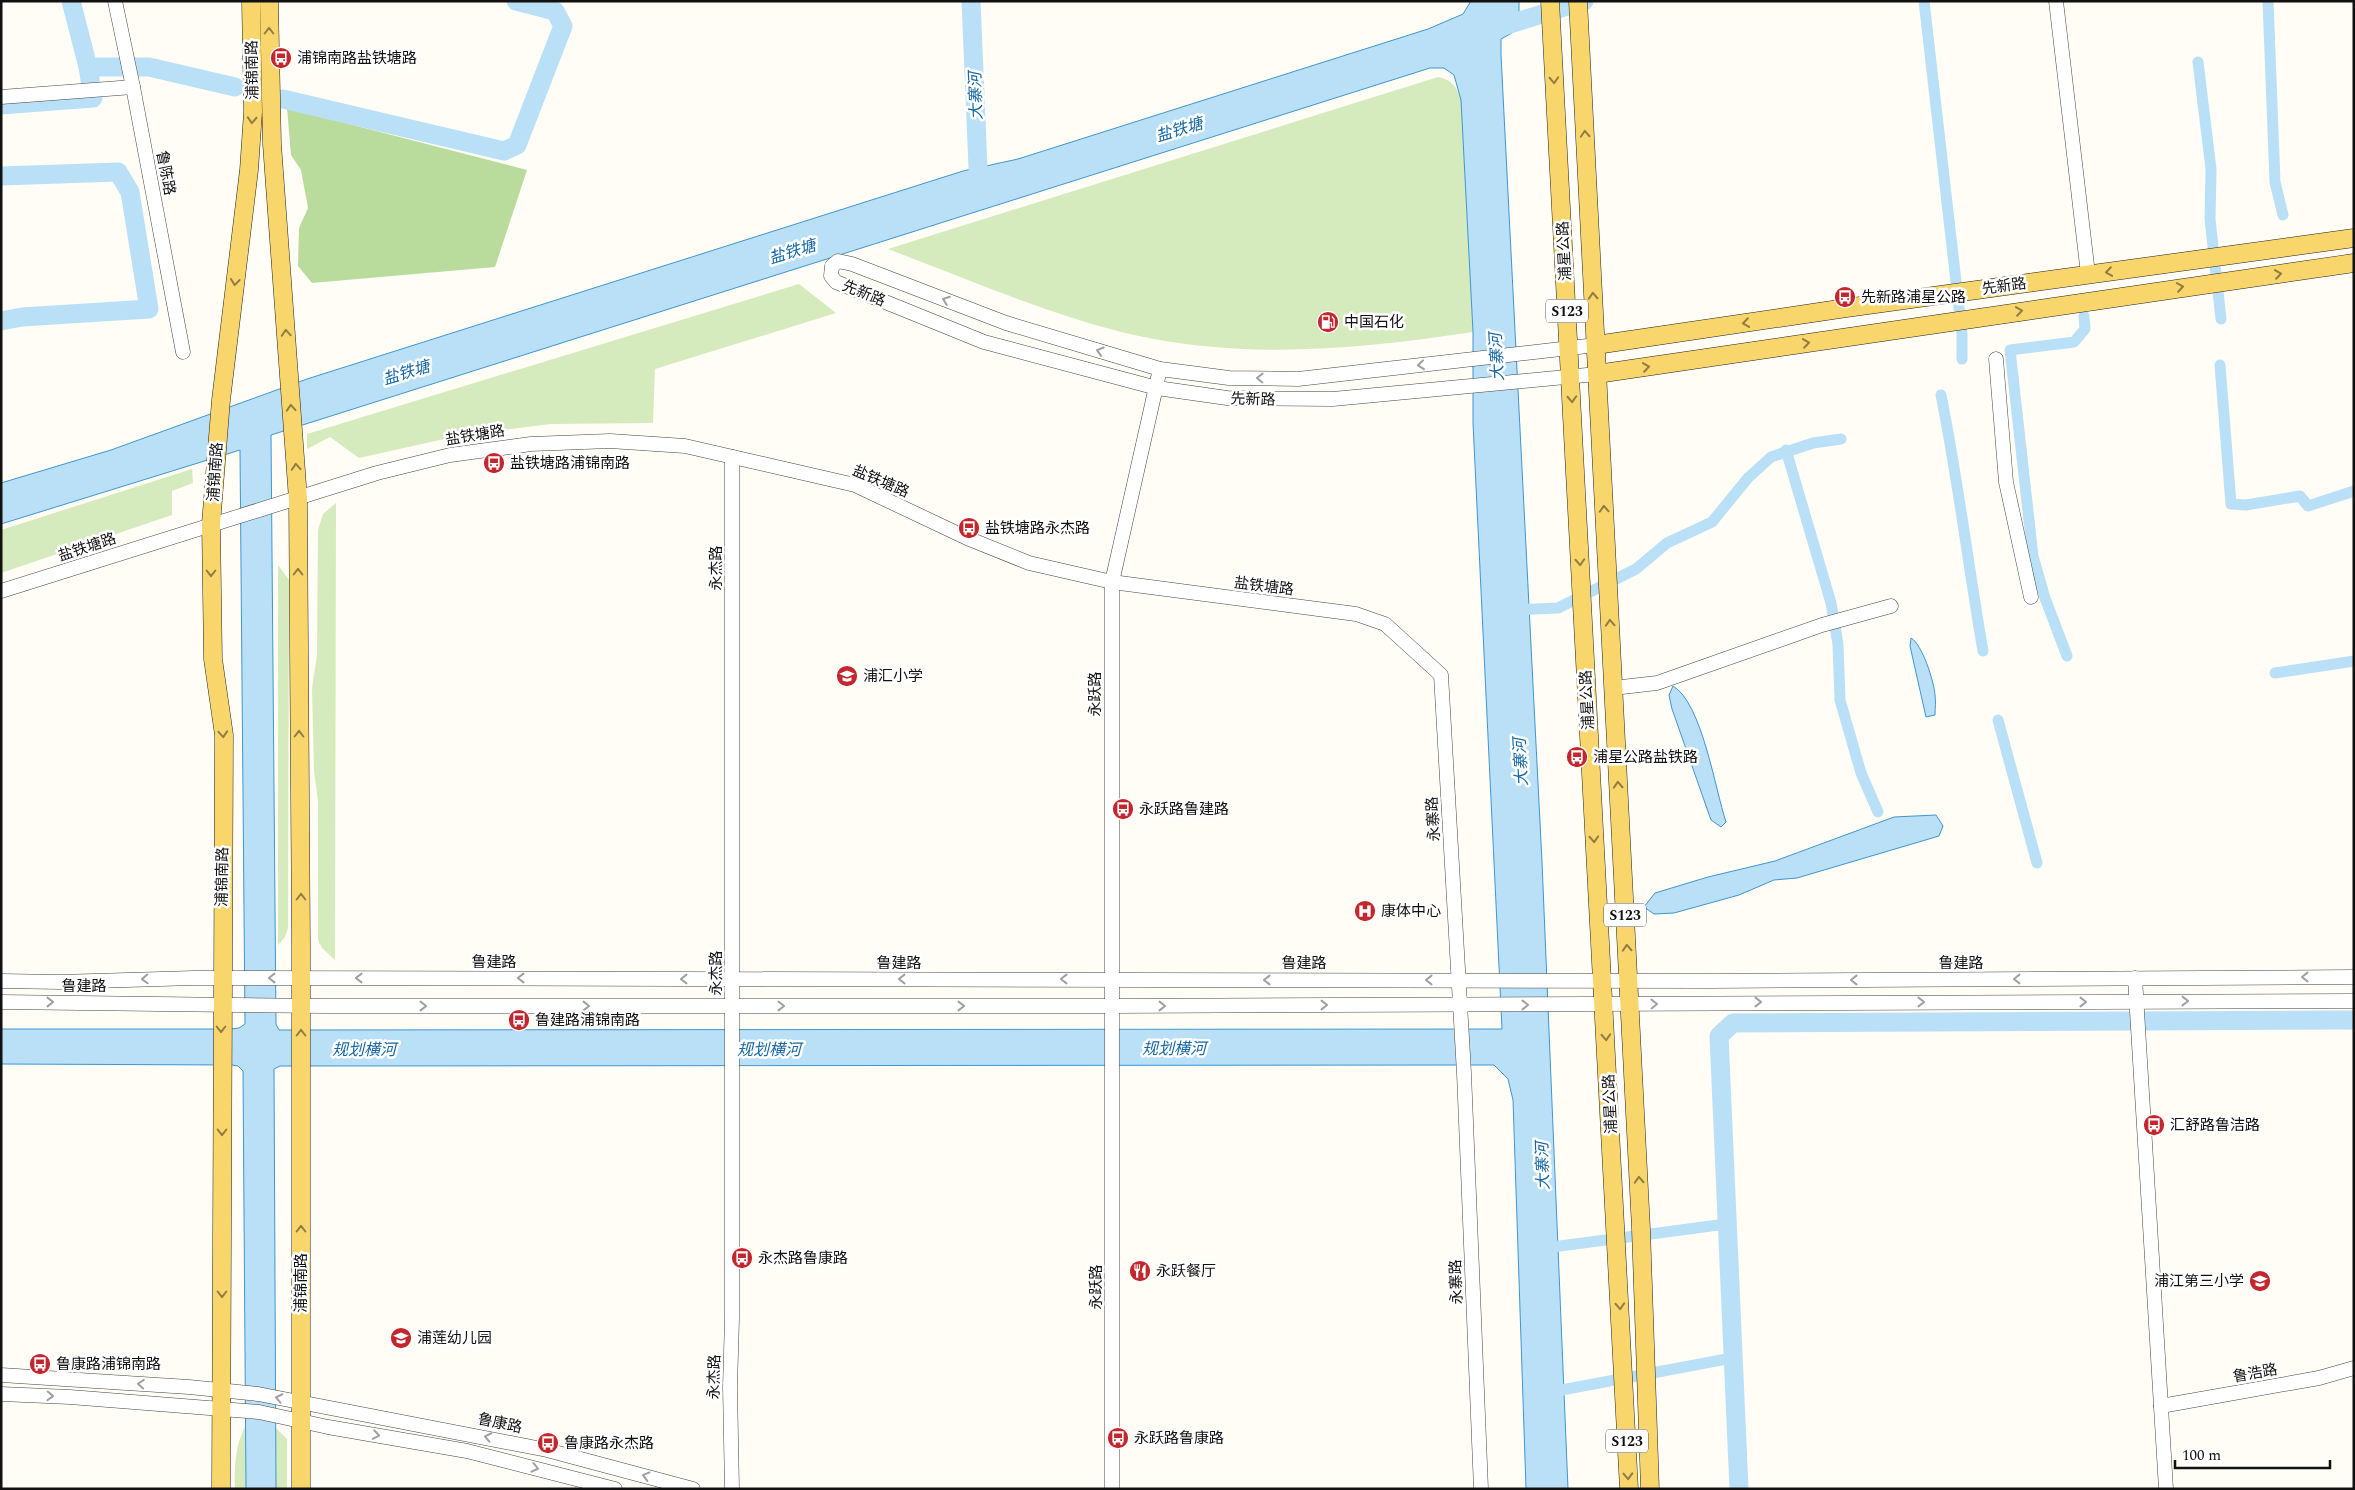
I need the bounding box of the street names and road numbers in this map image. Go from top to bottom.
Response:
street label: 浦锦南路 [240,40,265,100]
street label: 鲁陈路 [150,149,181,197]
street label: 浦星公路 [1551,220,1578,282]
street label: 先新路 [1980,272,2028,301]
street label: 先新路 [839,274,889,313]
road number: S123 [1546,300,1588,322]
street label: 先新路 [1230,387,1276,412]
street label: 盐铁塘路 [444,419,507,452]
street label: 浦锦南路 [202,441,229,503]
street label: 盐铁塘路 [849,459,913,504]
street label: 盐铁塘路 [55,527,119,568]
street label: 永杰路 [705,545,728,591]
street label: 盐铁塘路 [1233,571,1295,602]
street label: 浦星公路 [1574,669,1601,731]
street label: 永跃路 [1084,671,1107,717]
street label: 永寨路 [1421,796,1446,842]
street label: 浦锦南路 [210,847,235,907]
road number: S123 [1604,904,1646,926]
street label: 永杰路 [705,950,728,996]
street label: 鲁建路 [471,951,517,974]
street label: 鲁建路 [876,952,922,975]
street label: 鲁建路 [1281,952,1327,975]
street label: 鲁建路 [1938,952,1984,975]
street label: 鲁建路 [61,975,107,998]
street label: 浦星公路 [1597,1073,1624,1135]
street label: 浦锦南路 [290,1253,313,1313]
street label: 永寨路 [1444,1259,1469,1305]
street label: 永跃路 [1085,1264,1108,1310]
street label: 永杰路 [703,1354,726,1400]
street label: 鲁浩路 [2231,1358,2279,1389]
street label: 鲁康路 [475,1408,524,1439]
road number: S123 [1606,1430,1648,1452]

